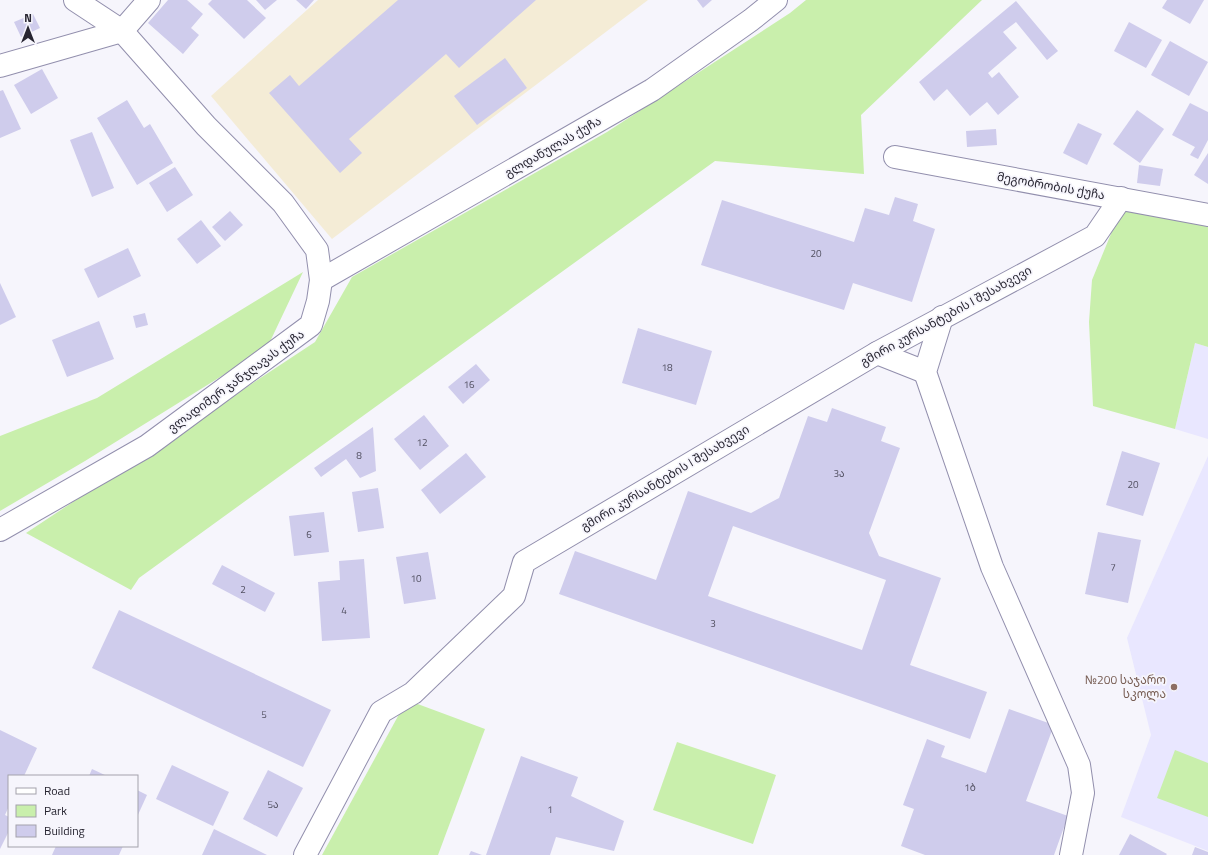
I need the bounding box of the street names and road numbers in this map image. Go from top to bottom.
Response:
street label: გლდანულას ქუჩა [501,111,605,182]
street label: მეგობრობის ქუჩა [996,167,1107,204]
street label: გმირი კურსანტების I შესახვევი [856,260,1035,371]
street label: ვლადიმერ ჯანჯღავას ქუჩა [163,324,308,437]
street label: გმირი კურსანტების I შესახვევი [577,420,753,536]

